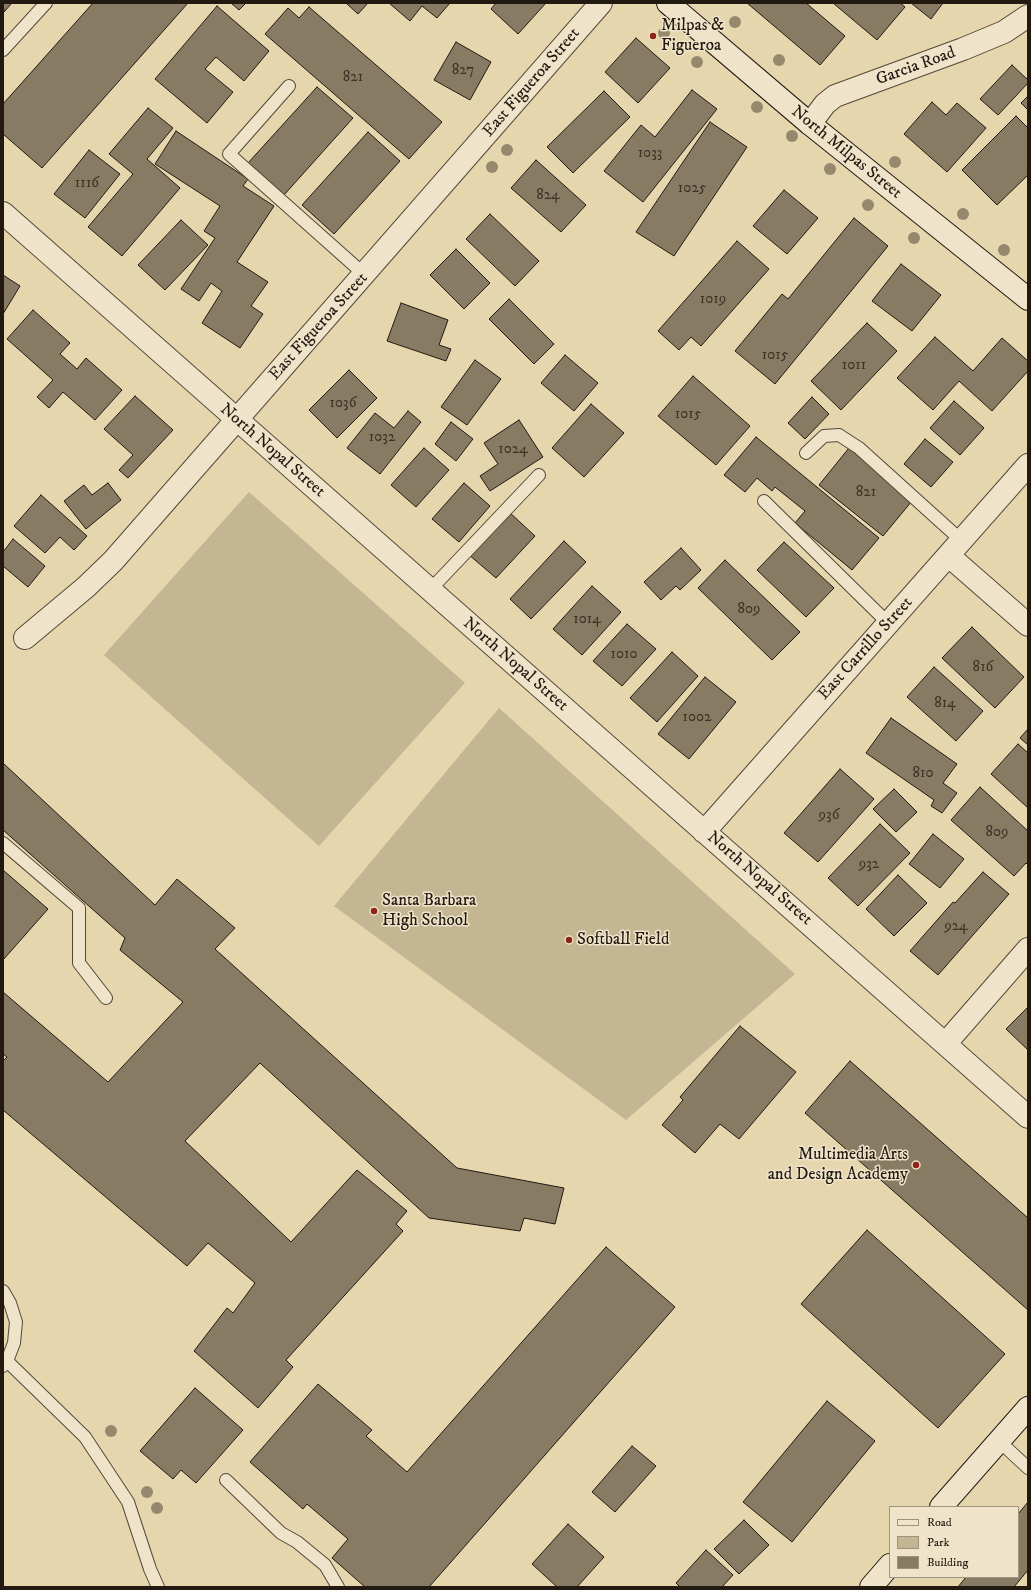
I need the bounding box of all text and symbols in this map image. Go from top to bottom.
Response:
place label: Milpas & Figueroa [661,16,724,56]
street label: East Figueroa Street [479,24,585,142]
marker: Milpas & Figueroa [648,31,658,41]
street label: Garcia Road [873,43,959,91]
house number: 827 [452,62,474,80]
house number: 821 [343,69,363,87]
street label: North Milpas Street [787,102,905,204]
house number: 1033 [638,145,662,163]
house number: 1116 [75,175,99,193]
house number: 1025 [678,180,706,198]
house number: 824 [536,187,560,205]
street label: East Figueroa Street [265,269,373,385]
house number: 1019 [700,291,726,309]
house number: 1015 [762,347,788,365]
house number: 1011 [842,357,866,375]
house number: 1036 [330,395,356,413]
street label: North Nopal Street [215,400,329,502]
house number: 1015 [675,406,701,424]
house number: 1032 [369,429,395,447]
house number: 1024 [498,441,528,459]
house number: 821 [856,484,876,502]
street label: East Carrillo Street [814,593,918,705]
house number: 809 [737,601,761,619]
house number: 1014 [573,611,601,629]
street label: North Nopal Street [458,614,572,716]
house number: 1010 [611,646,637,664]
house number: 816 [973,659,993,677]
house number: 814 [934,695,956,713]
house number: 1002 [683,709,711,727]
house number: 810 [912,765,934,783]
house number: 936 [819,807,839,825]
house number: 809 [985,824,1009,842]
street label: North Nopal Street [702,828,816,930]
house number: 932 [859,856,879,874]
place label: Santa Barbara High School [382,891,476,931]
marker: Santa Barbara High School [369,906,379,916]
house number: 924 [944,918,968,936]
place label: Softball Field [577,930,669,950]
marker: Softball Field [564,935,574,945]
place label: Multimedia Arts and Design Academy [768,1145,908,1185]
marker: Multimedia Arts and Design Academy [911,1160,921,1170]
legend [889,1506,1019,1578]
text: Road [927,1515,952,1530]
text: Park [927,1535,949,1550]
text: Building [927,1555,968,1570]

